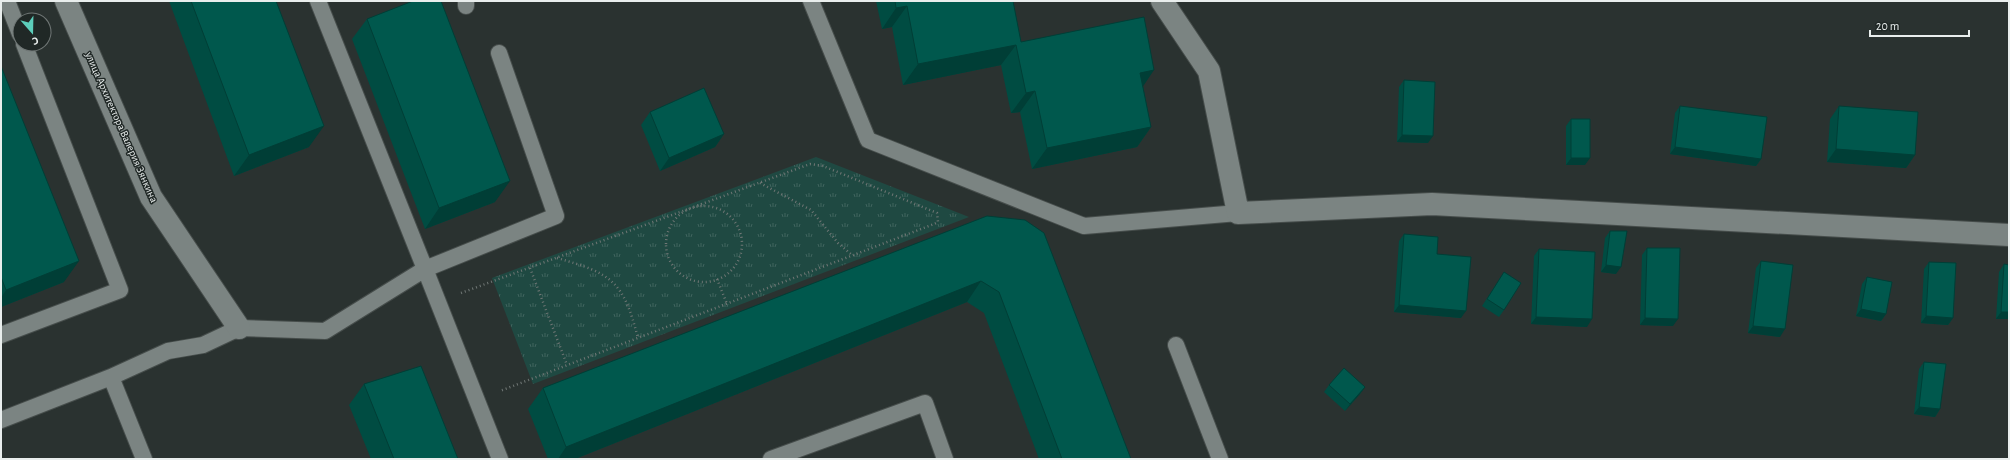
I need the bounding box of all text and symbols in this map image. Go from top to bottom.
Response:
north arrow [12,12,52,52]
scale bar [1870,12,1969,38]
text: 20 m [1876,20,1899,32]
text: С [31,35,40,47]
street label: улица Архитектора Валерия Зянкина [83,49,160,204]

